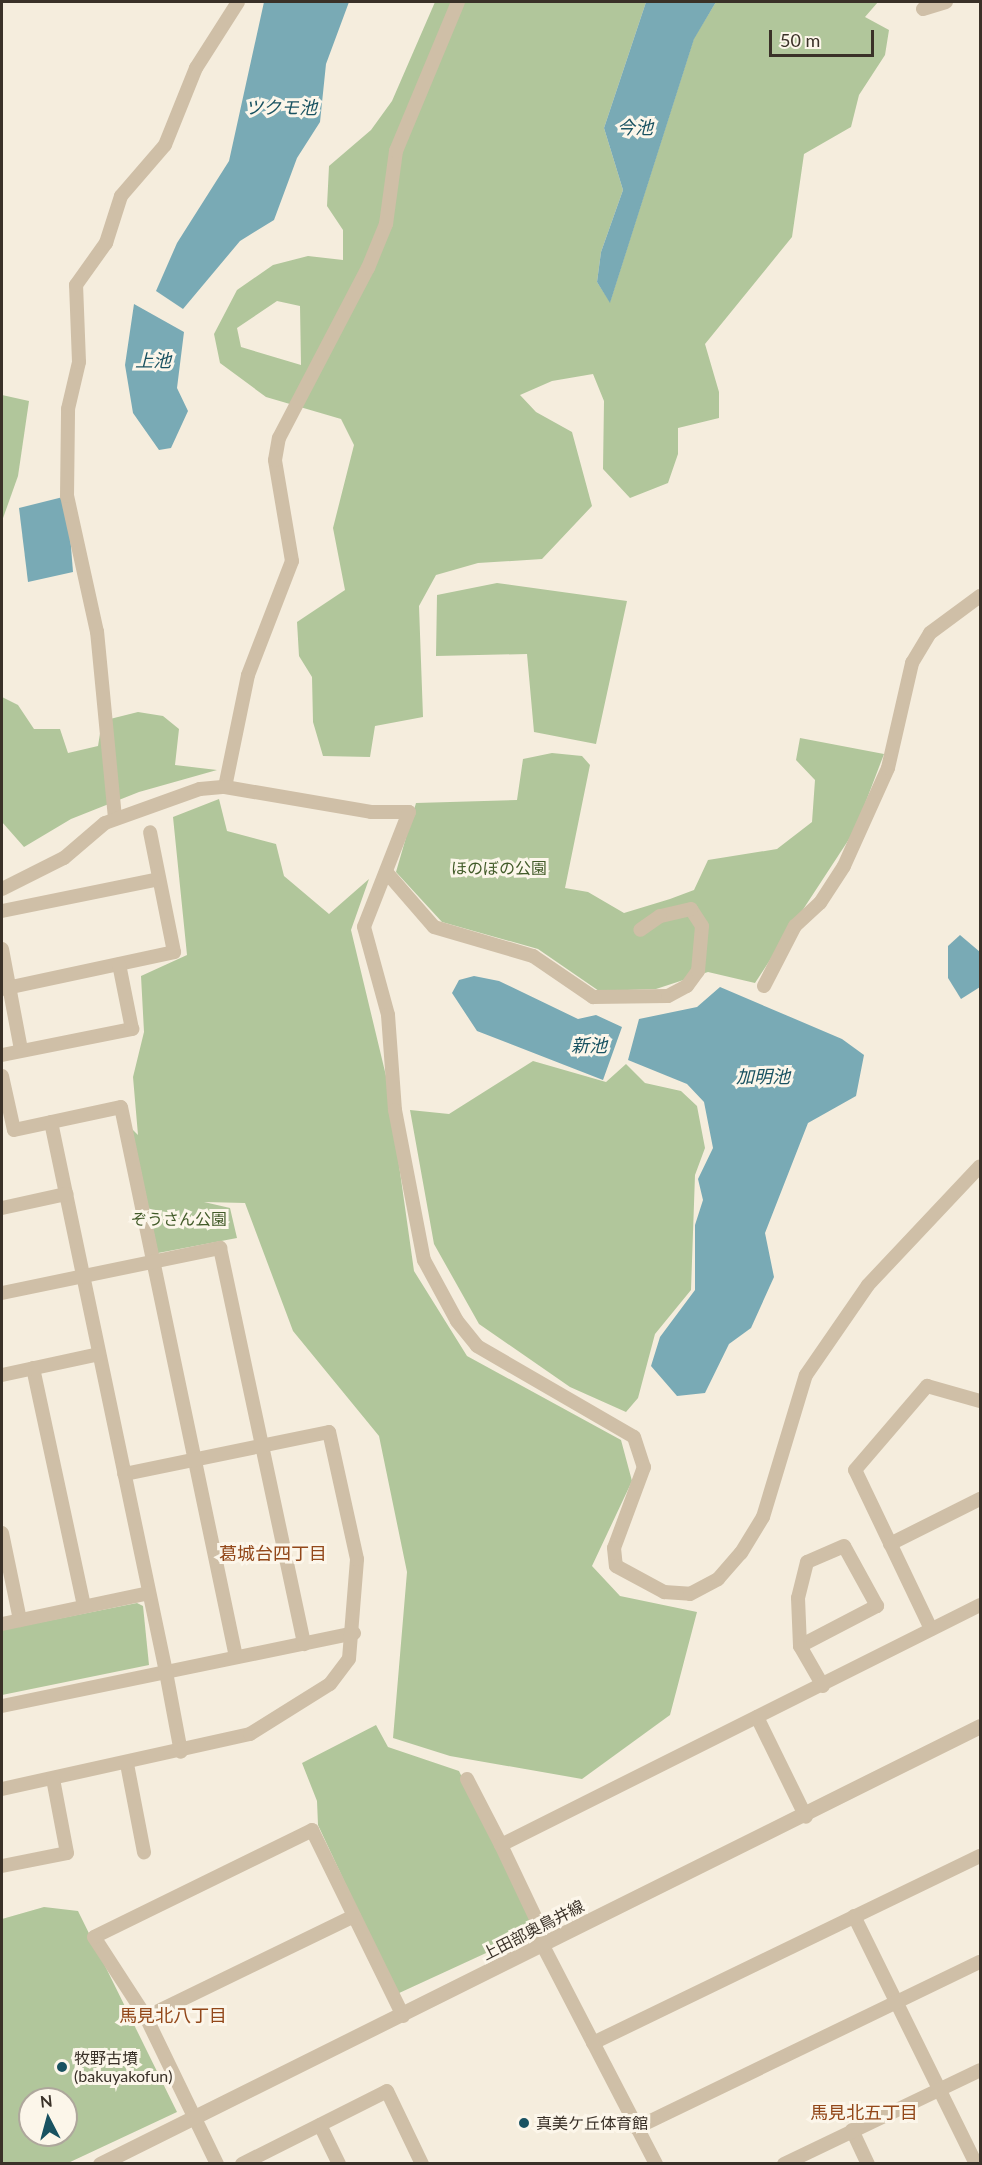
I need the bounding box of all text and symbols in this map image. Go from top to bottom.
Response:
scale bar [772,18,877,56]
text: 50 m [780,29,820,51]
water label: ツクモ池 [245,96,317,118]
water label: 今池 [617,116,653,138]
water label: 上池 [135,349,171,371]
park label: ほのぼの公園 [451,858,547,878]
water label: 新池 [571,1034,607,1056]
water label: 加明池 [736,1065,790,1087]
park label: ぞうさん公園 [131,1209,227,1229]
district label: 葛城台四丁目 [219,1542,327,1564]
street label: 上田部奥鳥井線 [479,1896,587,1964]
district label: 馬見北八丁目 [119,2004,227,2026]
place label: 牧野古墳 (bakuyakofun) [74,2048,172,2086]
marker: 牧野古墳 (bakuyakofun) [55,2060,69,2074]
north arrow [18,2087,78,2147]
text: N [39,2090,53,2111]
district label: 馬見北五丁目 [810,2101,918,2123]
place label: 真美ケ丘体育館 [536,2113,648,2133]
marker: 真美ケ丘体育館 [517,2116,531,2130]

